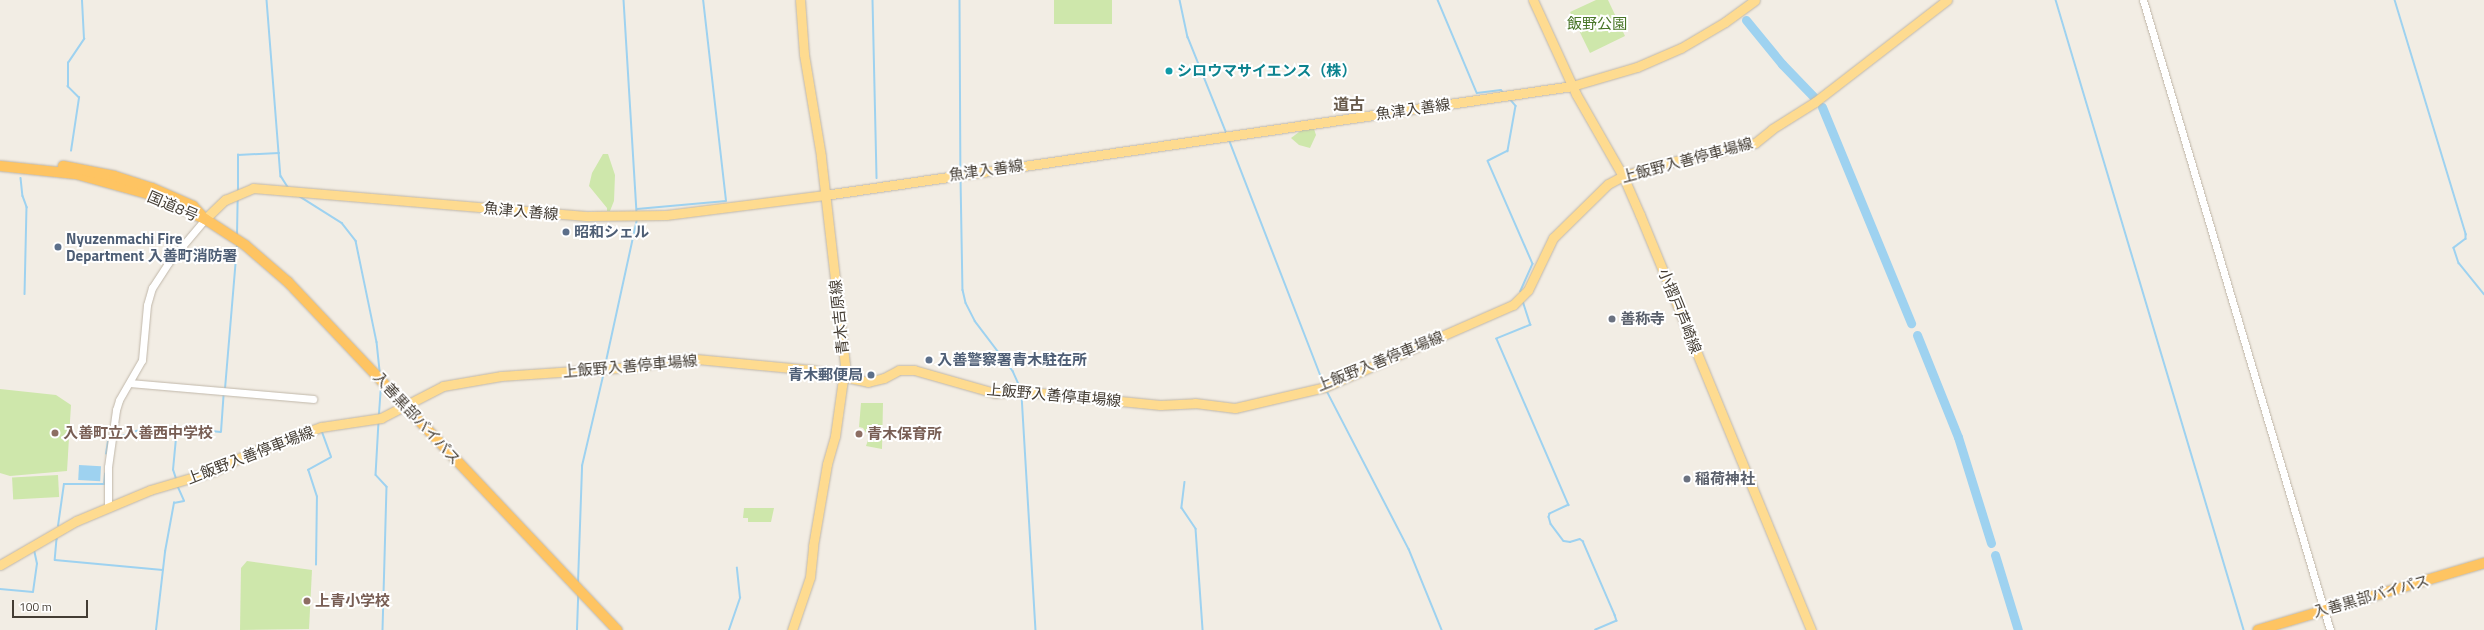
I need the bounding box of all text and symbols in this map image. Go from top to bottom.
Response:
park label: 飯野公園 [1567,15,1627,33]
place label: シロウマサイエンス（株） [1177,62,1357,80]
marker: シロウマサイエンス（株） [1164,66,1174,76]
district label: 道古 [1333,94,1365,114]
street label: 魚津入善線 [1375,95,1451,123]
street label: 上飯野入善停車場線 [1619,134,1755,186]
street label: 魚津入善線 [948,156,1024,184]
street label: 国道8号 [145,187,201,225]
street label: 魚津入善線 [483,199,559,223]
place label: 昭和シェル [574,223,649,241]
marker: 昭和シェル [561,227,571,237]
place label: Nyuzenmachi Fire Department 入善町消防署 [66,229,237,264]
marker: Nyuzenmachi Fire Department 入善町消防署 [53,242,63,252]
street label: 小摺戸芦崎線 [1655,266,1705,356]
street label: 青木吉原線 [826,279,852,355]
place label: 善称寺 [1620,310,1665,328]
marker: 善称寺 [1607,314,1617,324]
street label: 上飯野入善停車場線 [1314,327,1446,395]
street label: 上飯野入善停車場線 [562,351,698,381]
place label: 入善警察署青木駐在所 [937,351,1087,369]
marker: 入善警察署青木駐在所 [924,355,934,365]
place label: 青木郵便局 [788,366,863,384]
street label: 入善黒部バイパス [369,368,465,468]
marker: 青木郵便局 [866,370,876,380]
street label: 上飯野入善停車場線 [986,380,1122,410]
street label: 上飯野入善停車場線 [184,422,316,488]
place label: 入善町立入善西中学校 [63,424,213,442]
place label: 青木保育所 [867,425,942,443]
marker: 入善町立入善西中学校 [50,428,60,438]
marker: 青木保育所 [854,429,864,439]
place label: 稲荷神社 [1695,470,1755,488]
marker: 稲荷神社 [1682,474,1692,484]
street label: 入善黒部バイパス [2311,571,2431,621]
scale bar [14,592,90,618]
place label: 上青小学校 [315,592,390,610]
marker: 上青小学校 [302,596,312,606]
text: 100 m [19,597,52,616]

